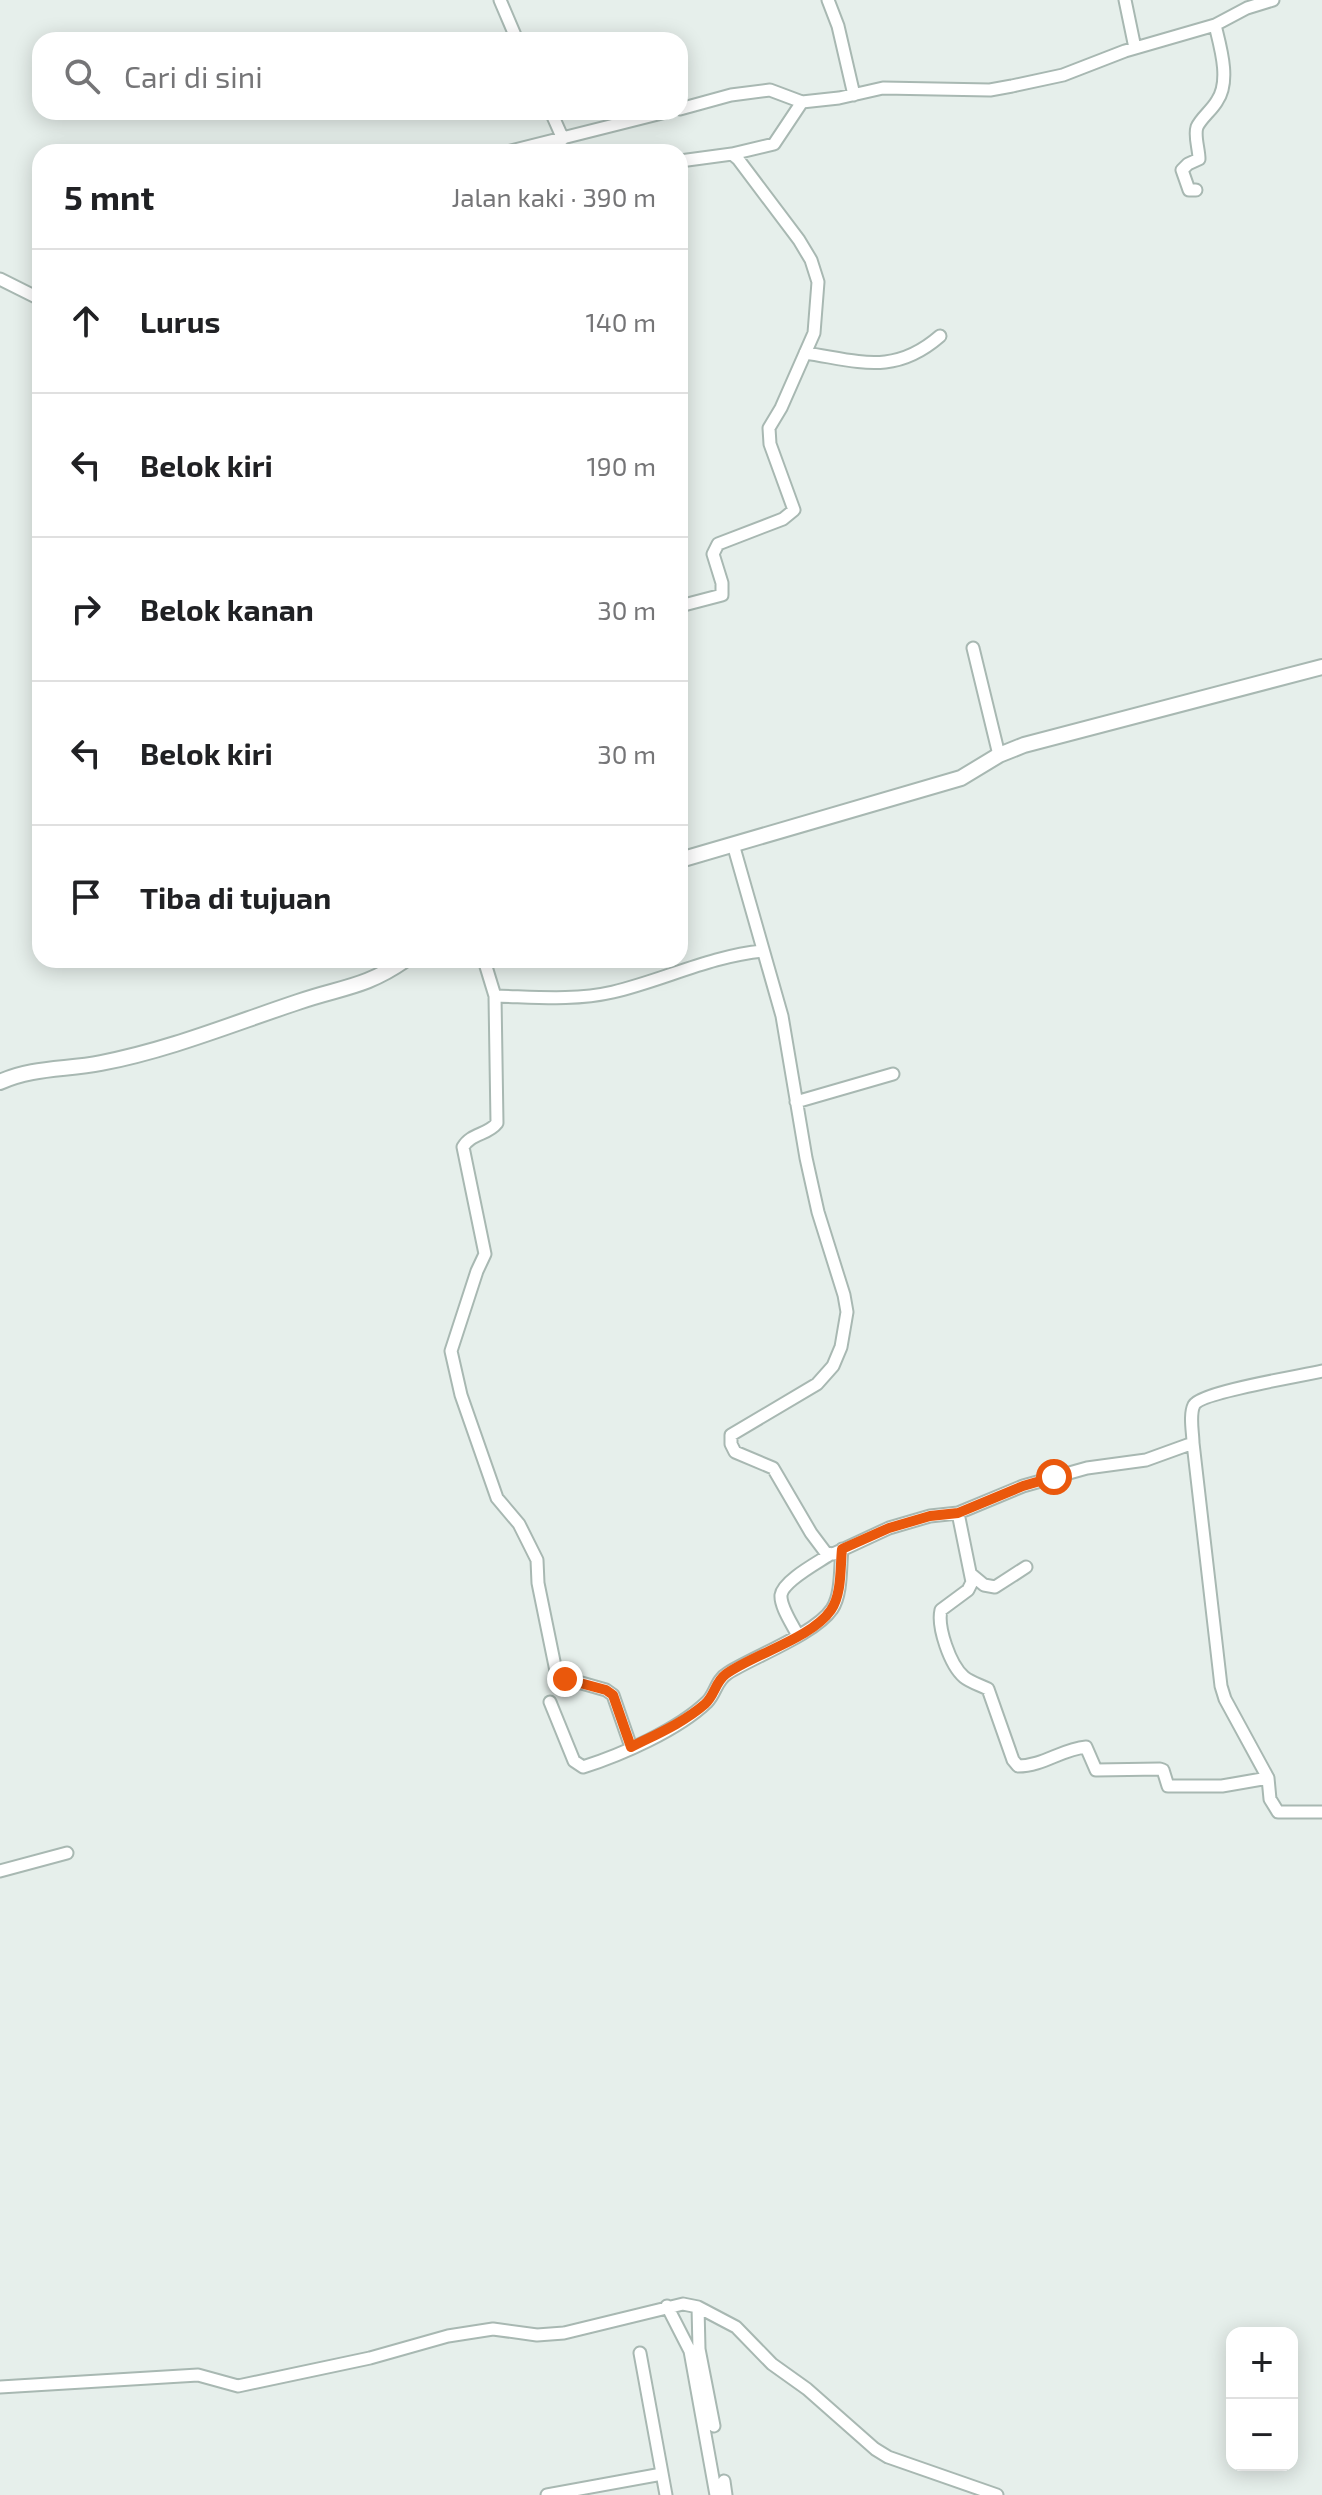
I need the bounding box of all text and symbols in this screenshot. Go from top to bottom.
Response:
search box [32,32,688,120]
icon: search [60,54,104,98]
text: Cari di sini [124,58,263,94]
text: 5 mnt [64,176,154,217]
text: Jalan kaki · 390 m [451,181,656,212]
icon: ahead [64,299,108,343]
text: Lurus [140,303,220,339]
text: 140 m [585,306,656,337]
icon: left [64,443,108,487]
text: Belok kiri [140,447,273,483]
text: 190 m [587,450,656,481]
icon: right [64,587,108,631]
text: Belok kanan [140,591,314,627]
text: 30 m [597,594,656,625]
icon: left [64,731,108,775]
text: Belok kiri [140,735,273,771]
text: 30 m [597,738,656,769]
icon: arrive [64,875,108,919]
text: Tiba di tujuan [140,879,331,915]
route start [1036,1459,1072,1495]
route end [547,1661,583,1697]
map controls [1226,2327,1298,2471]
button: + [1226,2327,1298,2399]
button: − [1226,2399,1298,2471]

